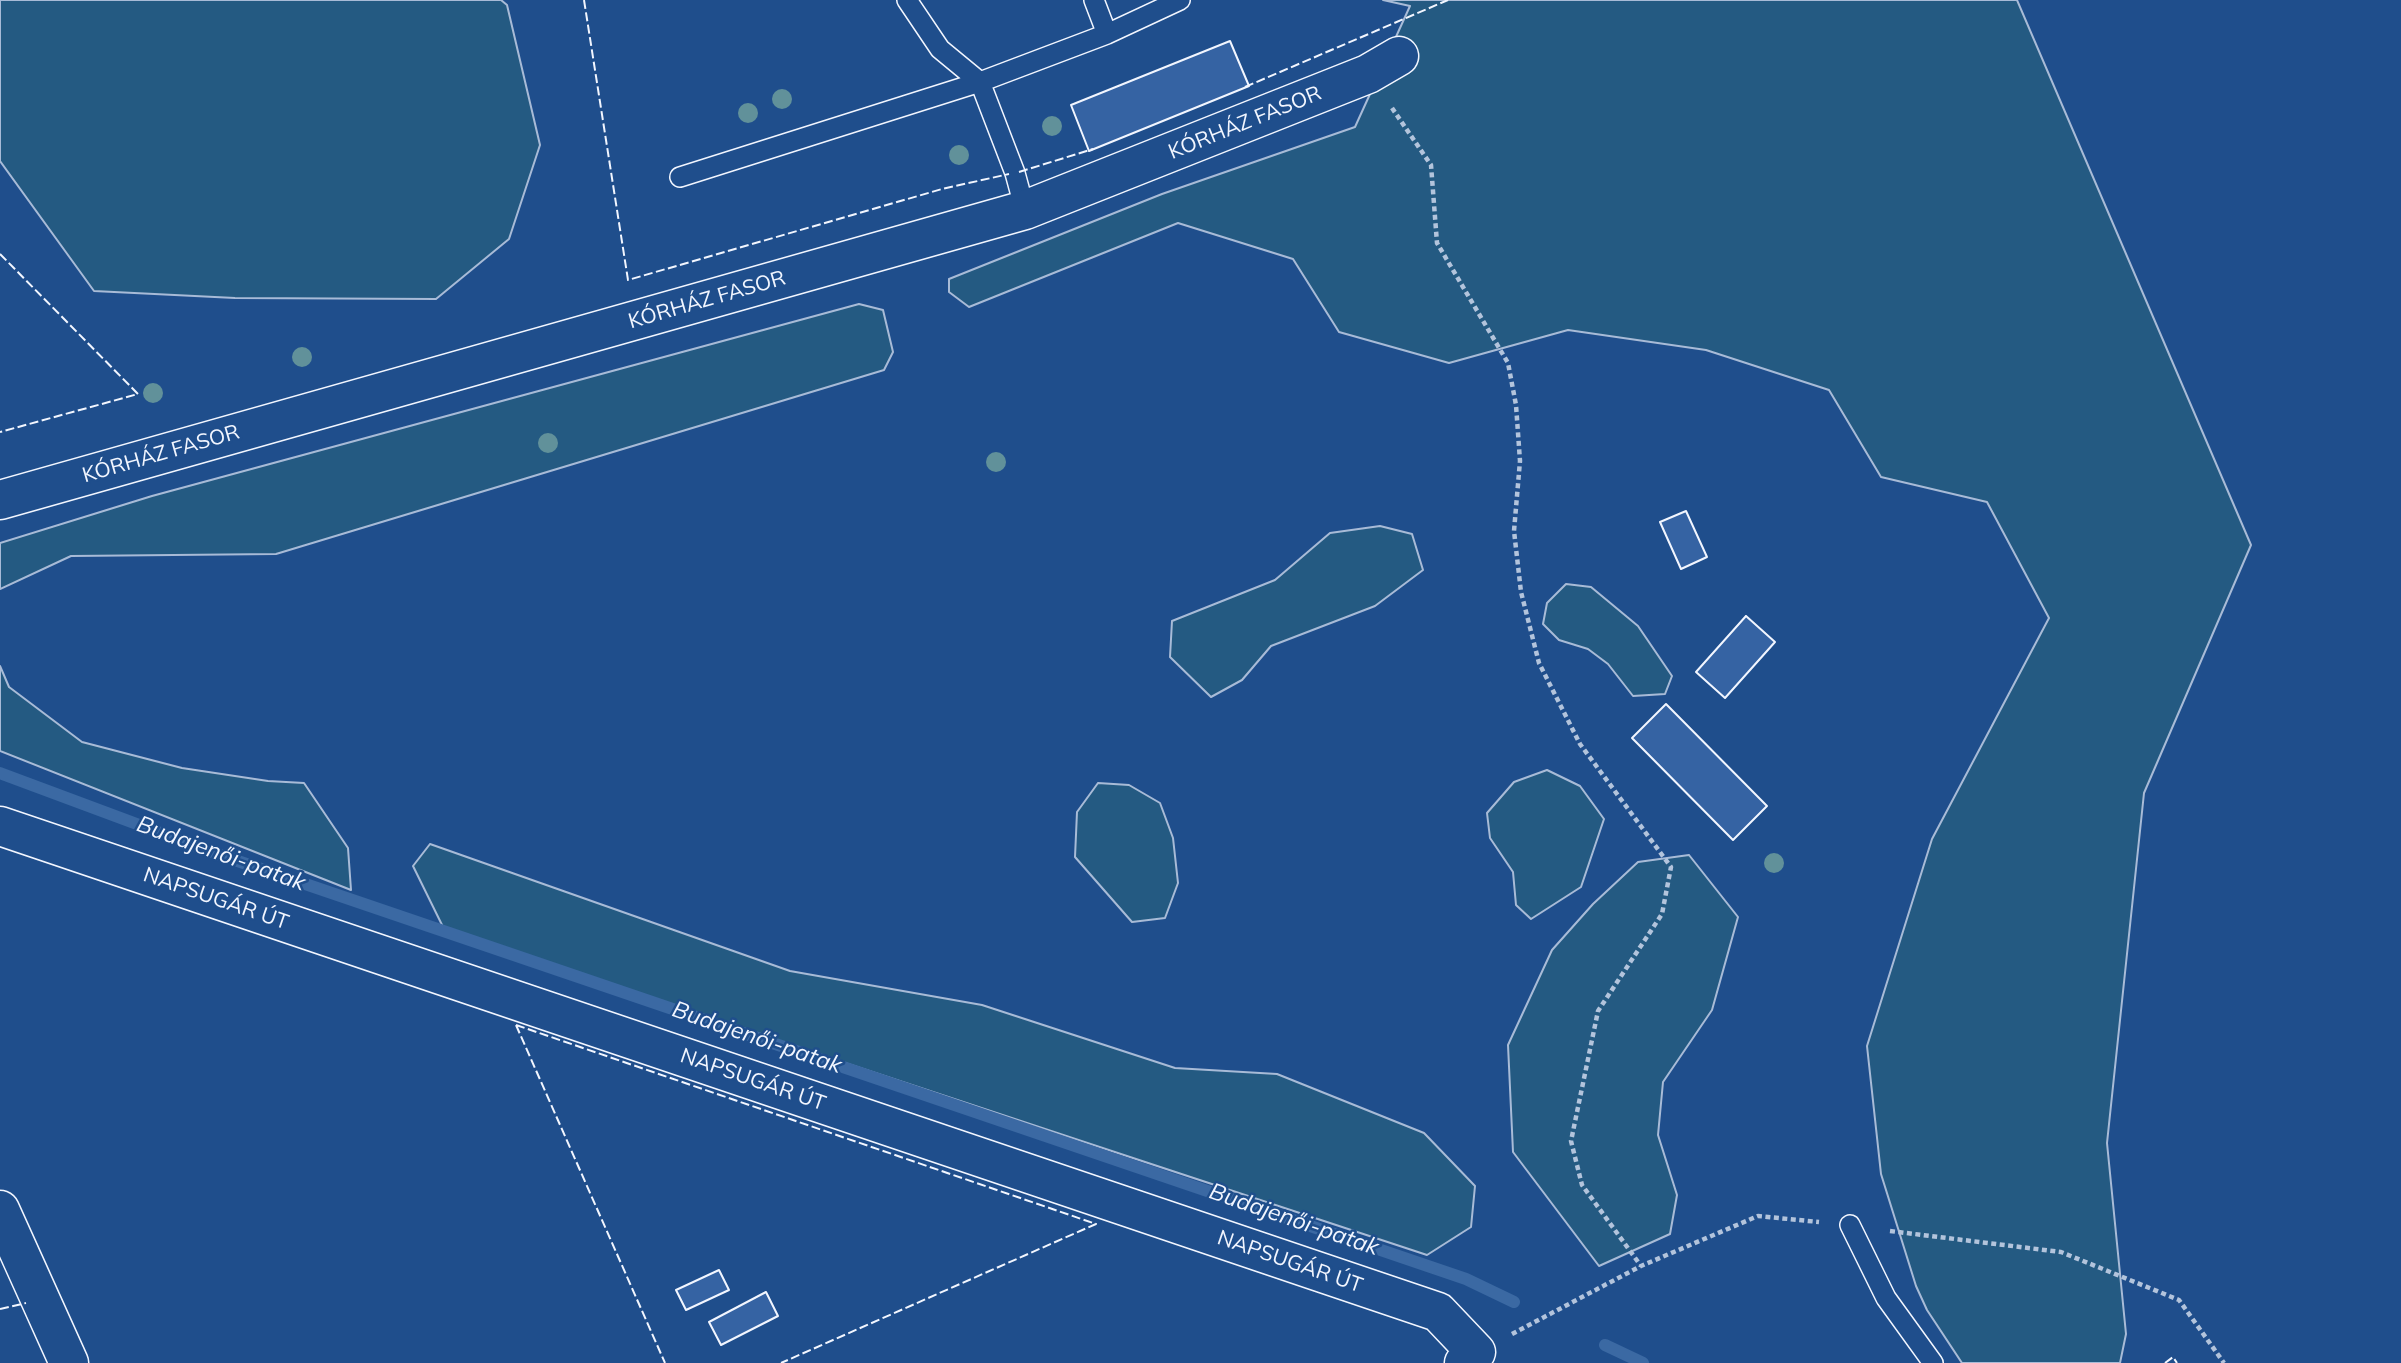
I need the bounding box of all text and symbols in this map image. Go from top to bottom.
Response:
street label: KÓRHÁZ FASOR [1165,81,1325,165]
street label: KÓRHÁZ FASOR [625,265,789,335]
street label: KÓRHÁZ FASOR [79,419,243,489]
water label: Budajenői-patak [133,811,309,897]
street label: NAPSUGÁR ÚT [140,862,292,936]
water label: Budajenői-patak [668,996,846,1080]
street label: NAPSUGÁR ÚT [677,1043,829,1117]
water label: Budajenői-patak [1205,1178,1383,1262]
street label: NAPSUGÁR ÚT [1214,1225,1366,1299]

